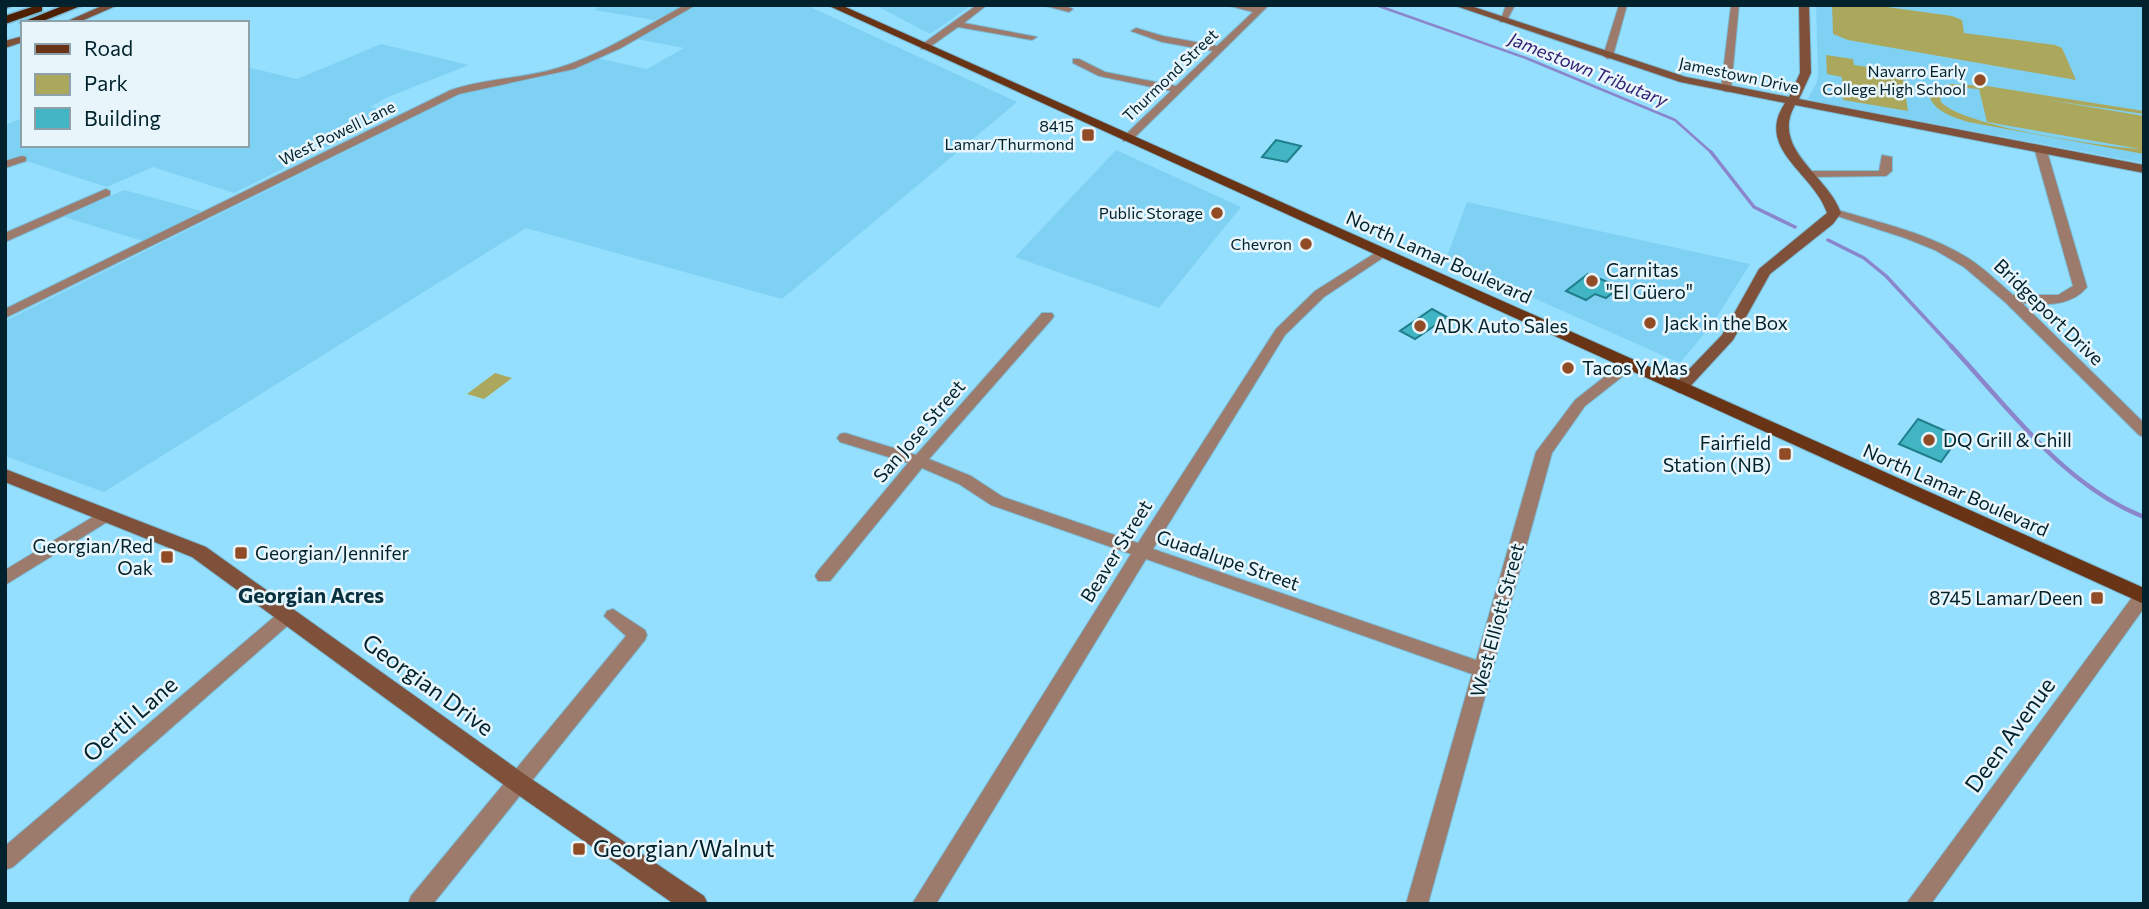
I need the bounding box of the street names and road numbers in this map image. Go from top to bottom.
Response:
street label: Thurmond Street [1118,24,1222,125]
street label: Jamestown Drive [1677,53,1801,96]
street label: West Powell Lane [276,96,398,169]
street label: North Lamar Boulevard [1343,205,1536,308]
street label: Bridgeport Drive [1990,254,2109,370]
street label: San Jose Street [868,375,970,487]
street label: North Lamar Boulevard [1860,438,2053,541]
street label: Beaver Street [1075,495,1156,606]
street label: Guadalupe Street [1154,524,1303,595]
street label: West Elliott Street [1465,540,1528,699]
street label: Georgian Drive [357,627,500,741]
street label: Oertli Lane [76,670,182,767]
street label: Deen Avenue [1958,671,2060,797]

